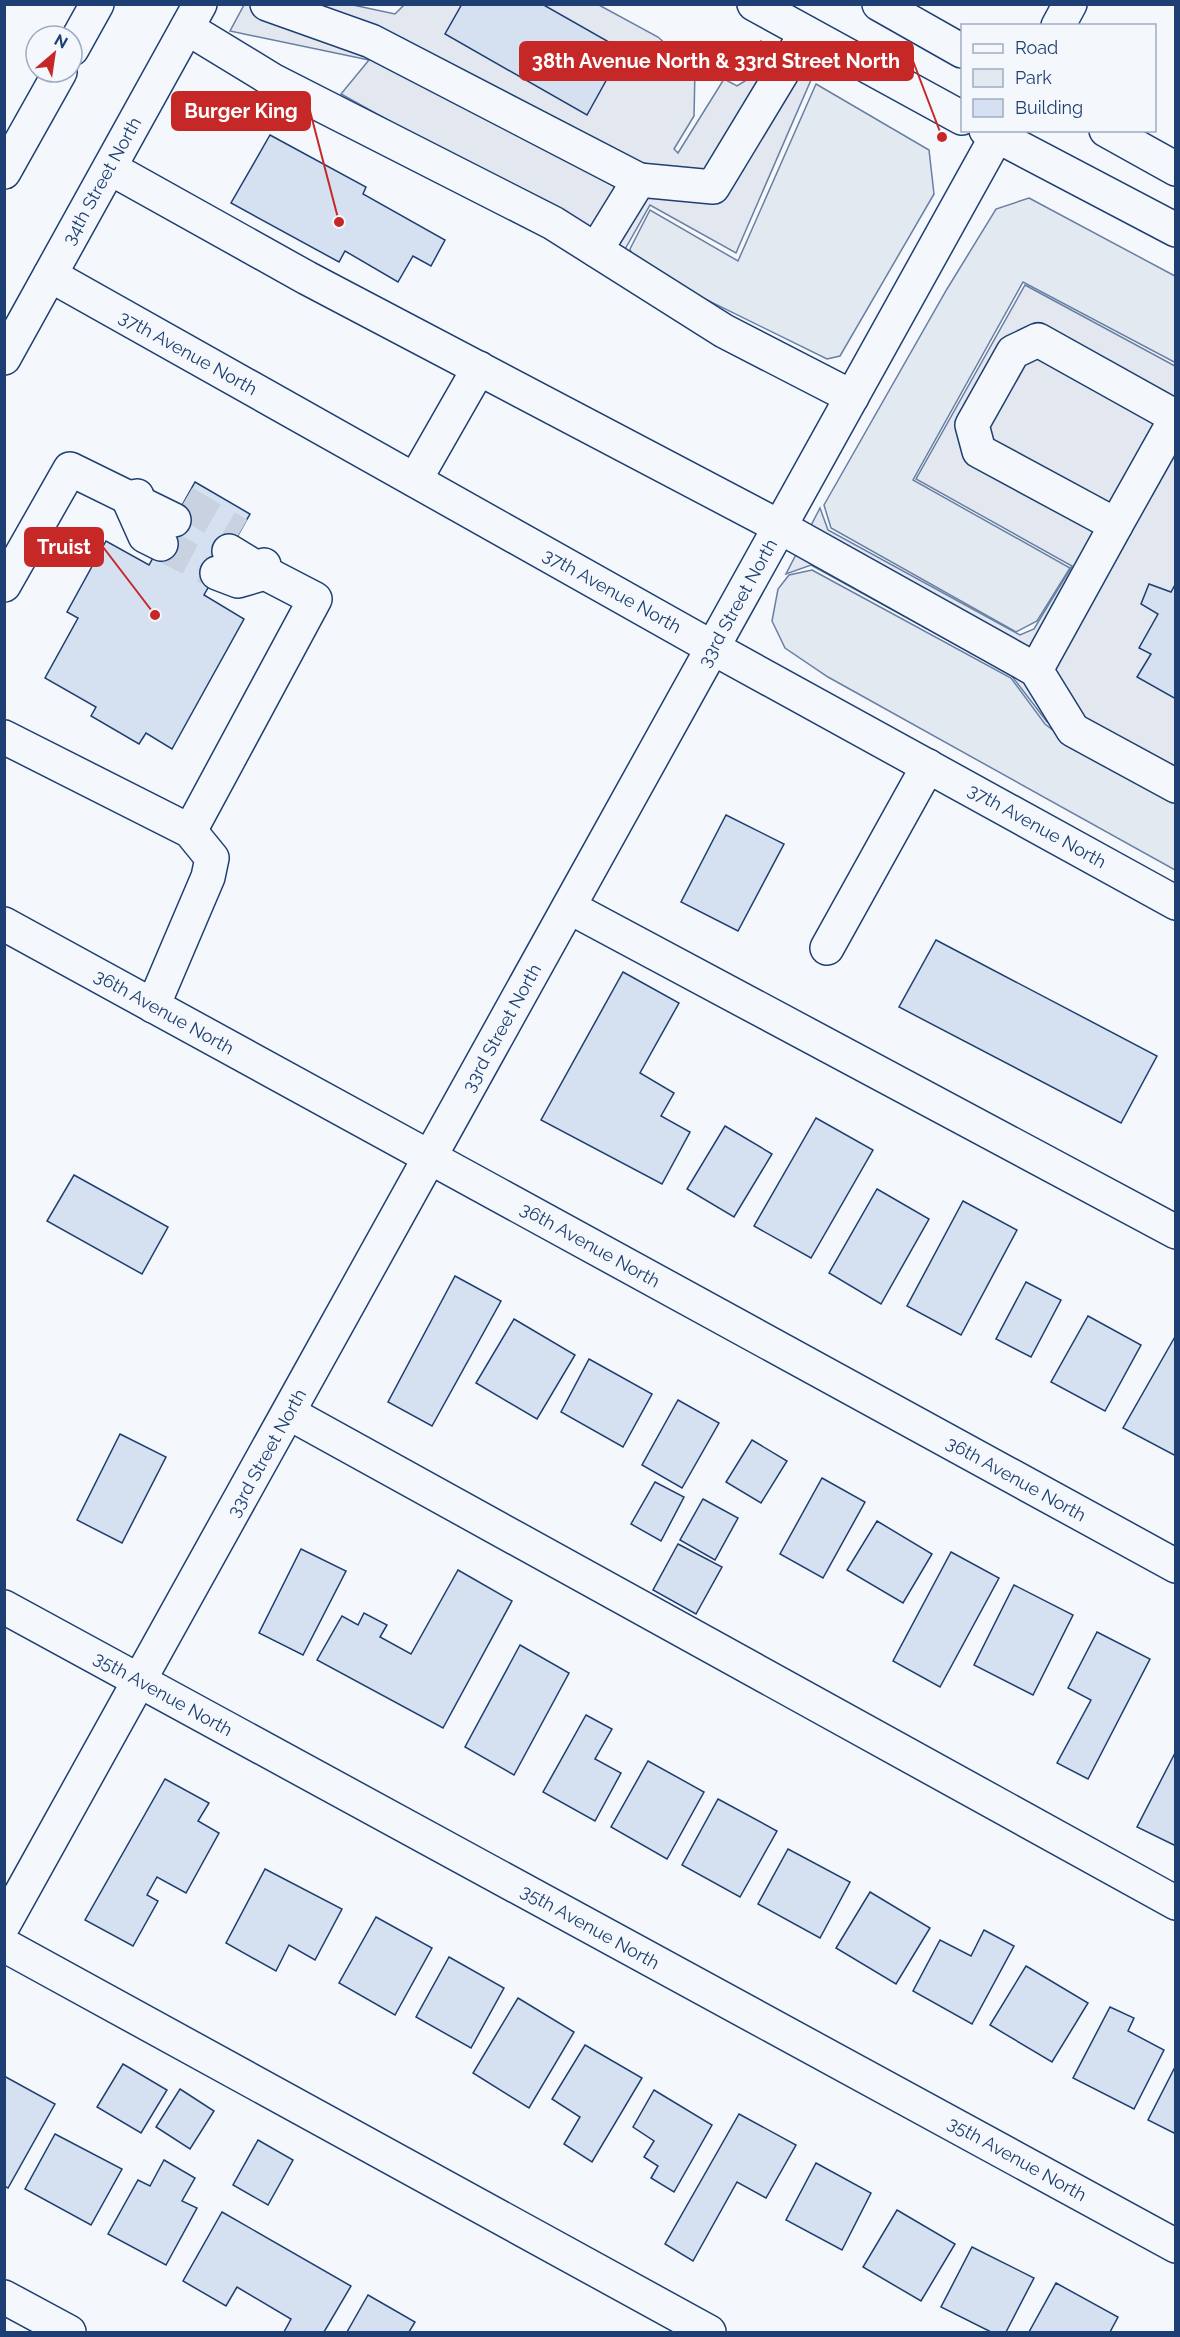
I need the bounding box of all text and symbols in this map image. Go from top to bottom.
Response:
north arrow [24,24,84,84]
legend [961,24,1156,132]
text: N [51,30,71,53]
text: Road [1015,37,1058,58]
callout: 38th Avenue North & 33rd Street North [520,42,913,80]
text: 38th Avenue North & 33rd Street North [532,49,900,73]
text: Park [1015,67,1052,88]
callout: Burger King [172,92,310,130]
text: Building [1015,97,1083,118]
text: Burger King [184,99,298,123]
street label: 34th Street North [58,113,145,248]
street label: 37th Avenue North [115,306,261,399]
callout: Truist [25,528,103,566]
text: Truist [37,535,91,559]
street label: 33rd Street North [694,535,781,670]
street label: 37th Avenue North [539,544,685,637]
street label: 37th Avenue North [964,779,1110,872]
street label: 33rd Street North [458,960,545,1095]
street label: 36th Avenue North [91,965,238,1059]
street label: 36th Avenue North [517,1198,664,1292]
street label: 33rd Street North [223,1385,310,1520]
street label: 36th Avenue North [943,1432,1090,1526]
street label: 35th Avenue North [90,1647,236,1740]
street label: 35th Avenue North [517,1880,663,1973]
street label: 35th Avenue North [944,2112,1090,2205]

